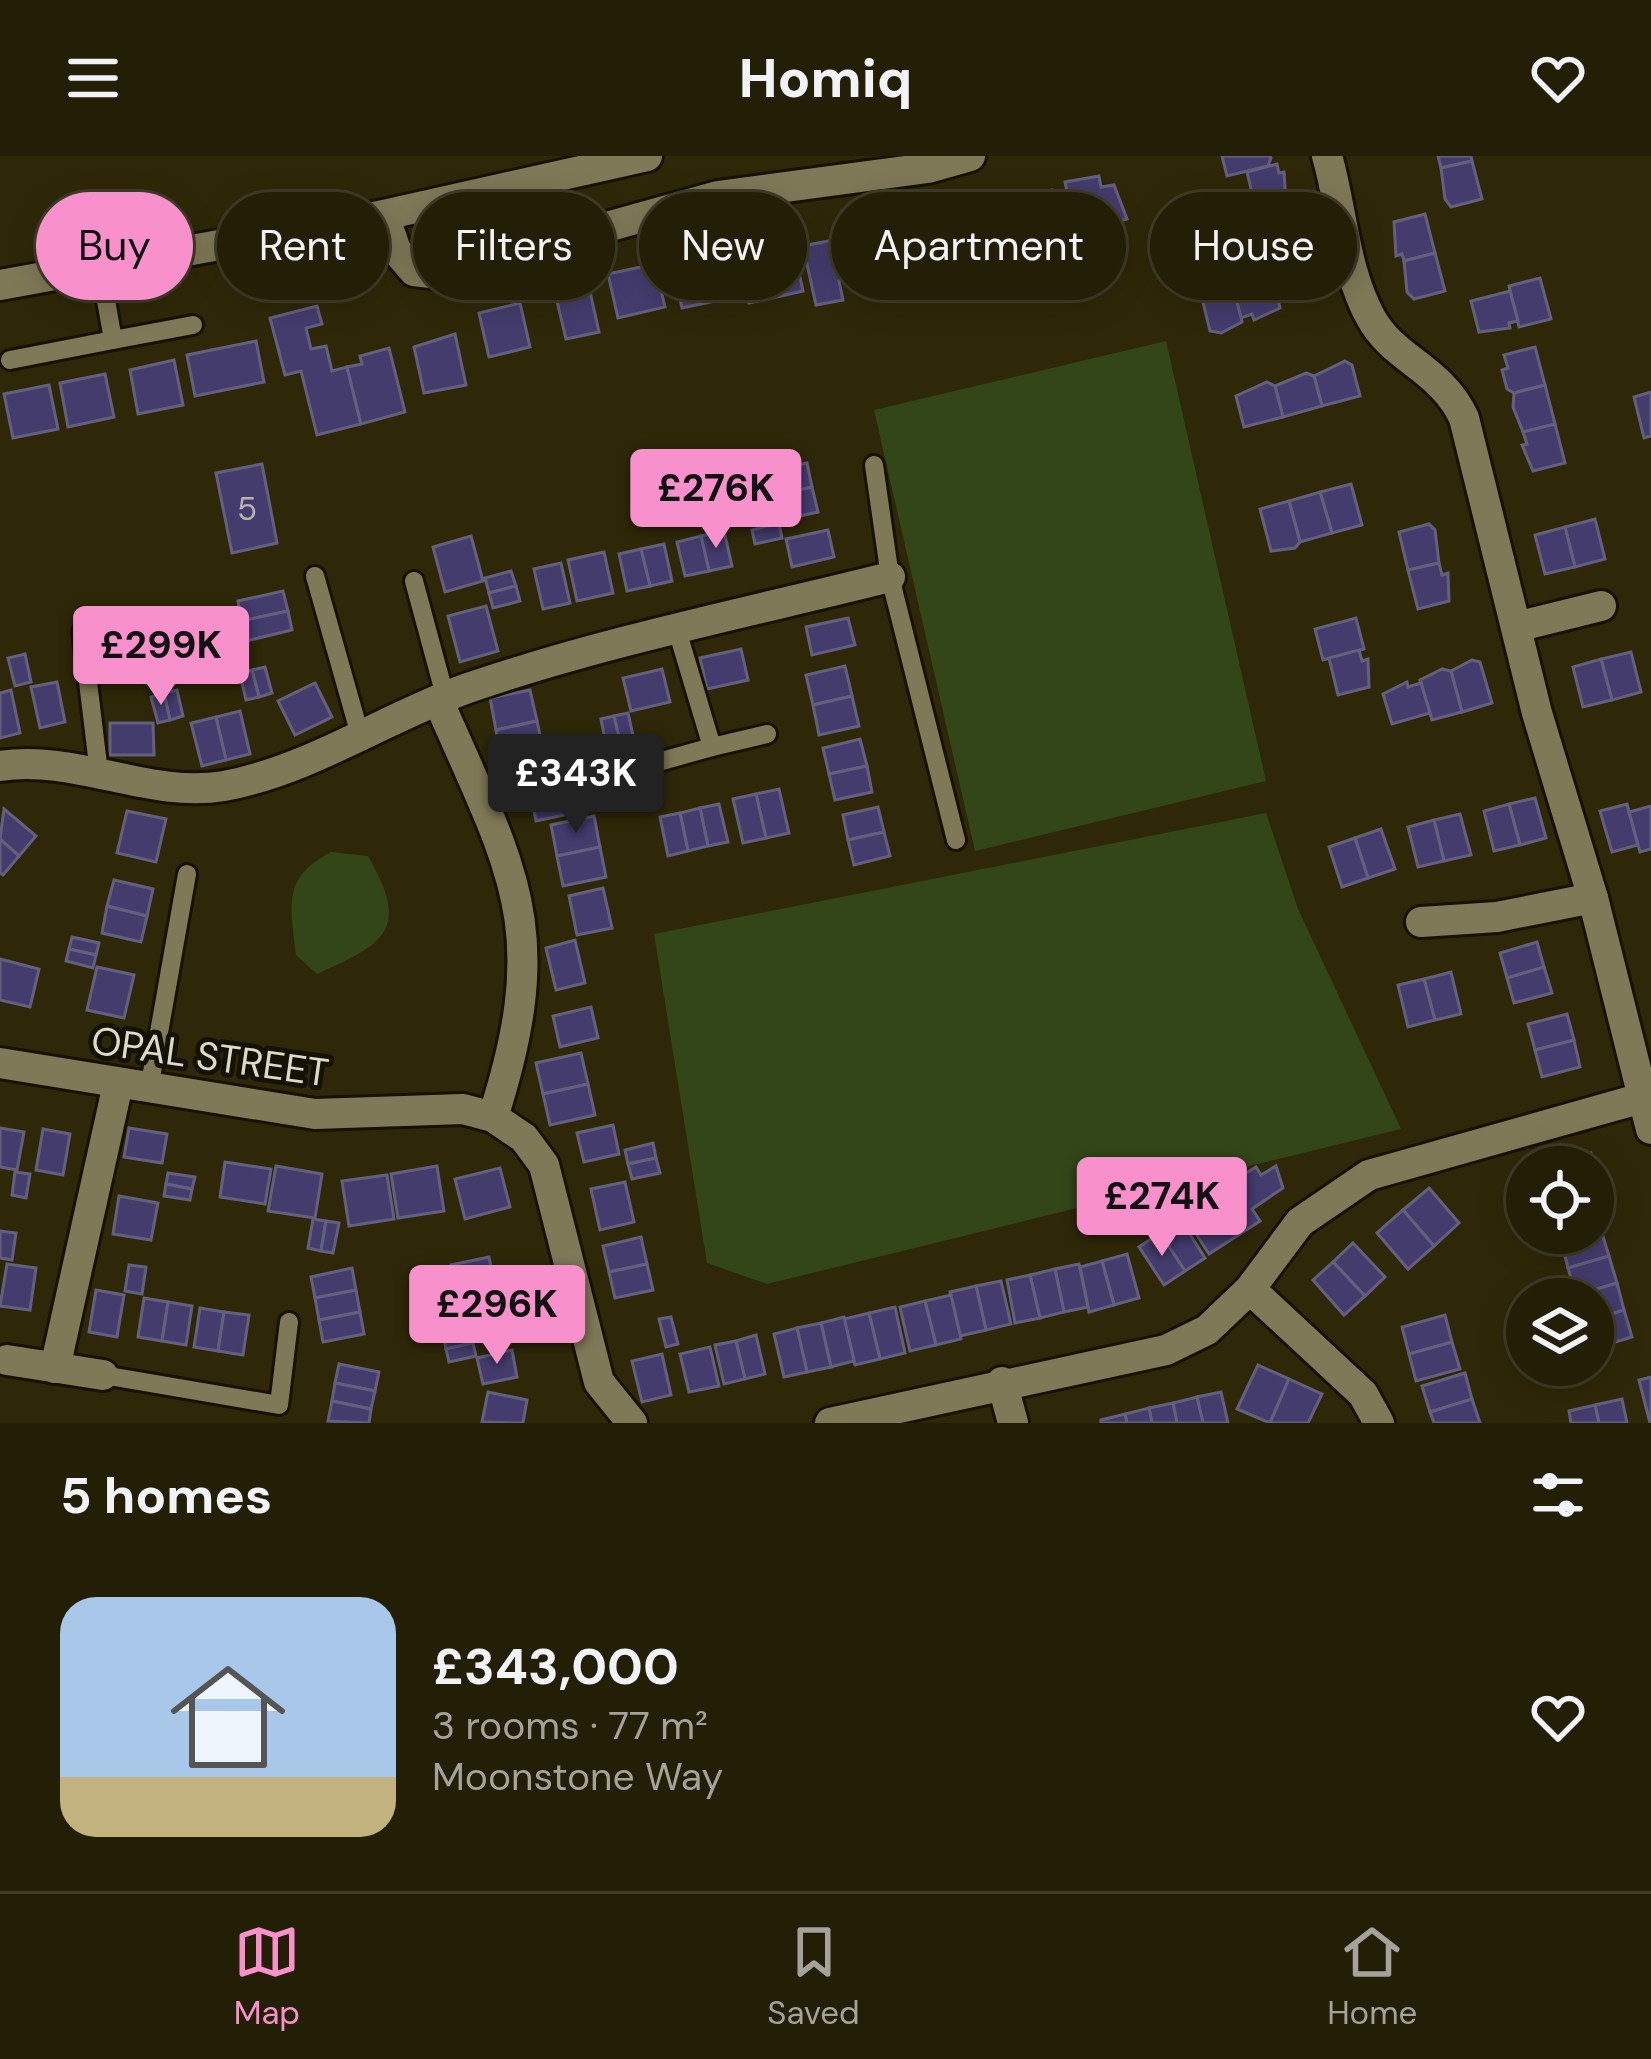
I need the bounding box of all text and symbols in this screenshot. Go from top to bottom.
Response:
text: Homiq [739,43,912,114]
icon: menu [60,45,126,111]
icon: heart [1525,45,1591,111]
chip: Buy [36,192,193,300]
chip: Rent [217,192,389,300]
chip: Filters [413,192,615,300]
chip: New [639,192,807,300]
chip: Apartment [831,192,1126,300]
chip: House [1150,192,1357,300]
pin: £276K [632,449,800,551]
text: £276K [657,462,775,513]
house number: 5 [237,487,257,530]
pin: £299K [77,606,245,708]
text: £299K [100,619,222,670]
pin: £343K [492,734,660,836]
text: £343K [515,747,637,798]
street label: OPAL STREET [88,1015,332,1098]
map controls [1506,1146,1614,1386]
button: locate [1506,1146,1614,1254]
pin: £274K [1078,1157,1246,1259]
text: £274K [1104,1170,1220,1221]
pin: £296K [413,1265,581,1367]
text: £296K [436,1278,558,1329]
button: layers [1506,1278,1614,1386]
text: 5 homes [60,1462,272,1529]
icon: filters [1525,1462,1591,1528]
text: £343,000 [432,1633,679,1700]
icon: home [156,1645,300,1789]
icon: heart [1525,1684,1591,1750]
text: 3 rooms · 77 m² [432,1700,708,1751]
text: Moonstone Way [432,1751,723,1802]
tab: Map [234,1919,300,2034]
tab: Saved [767,1919,860,2034]
tab: Home [1327,1919,1417,2034]

